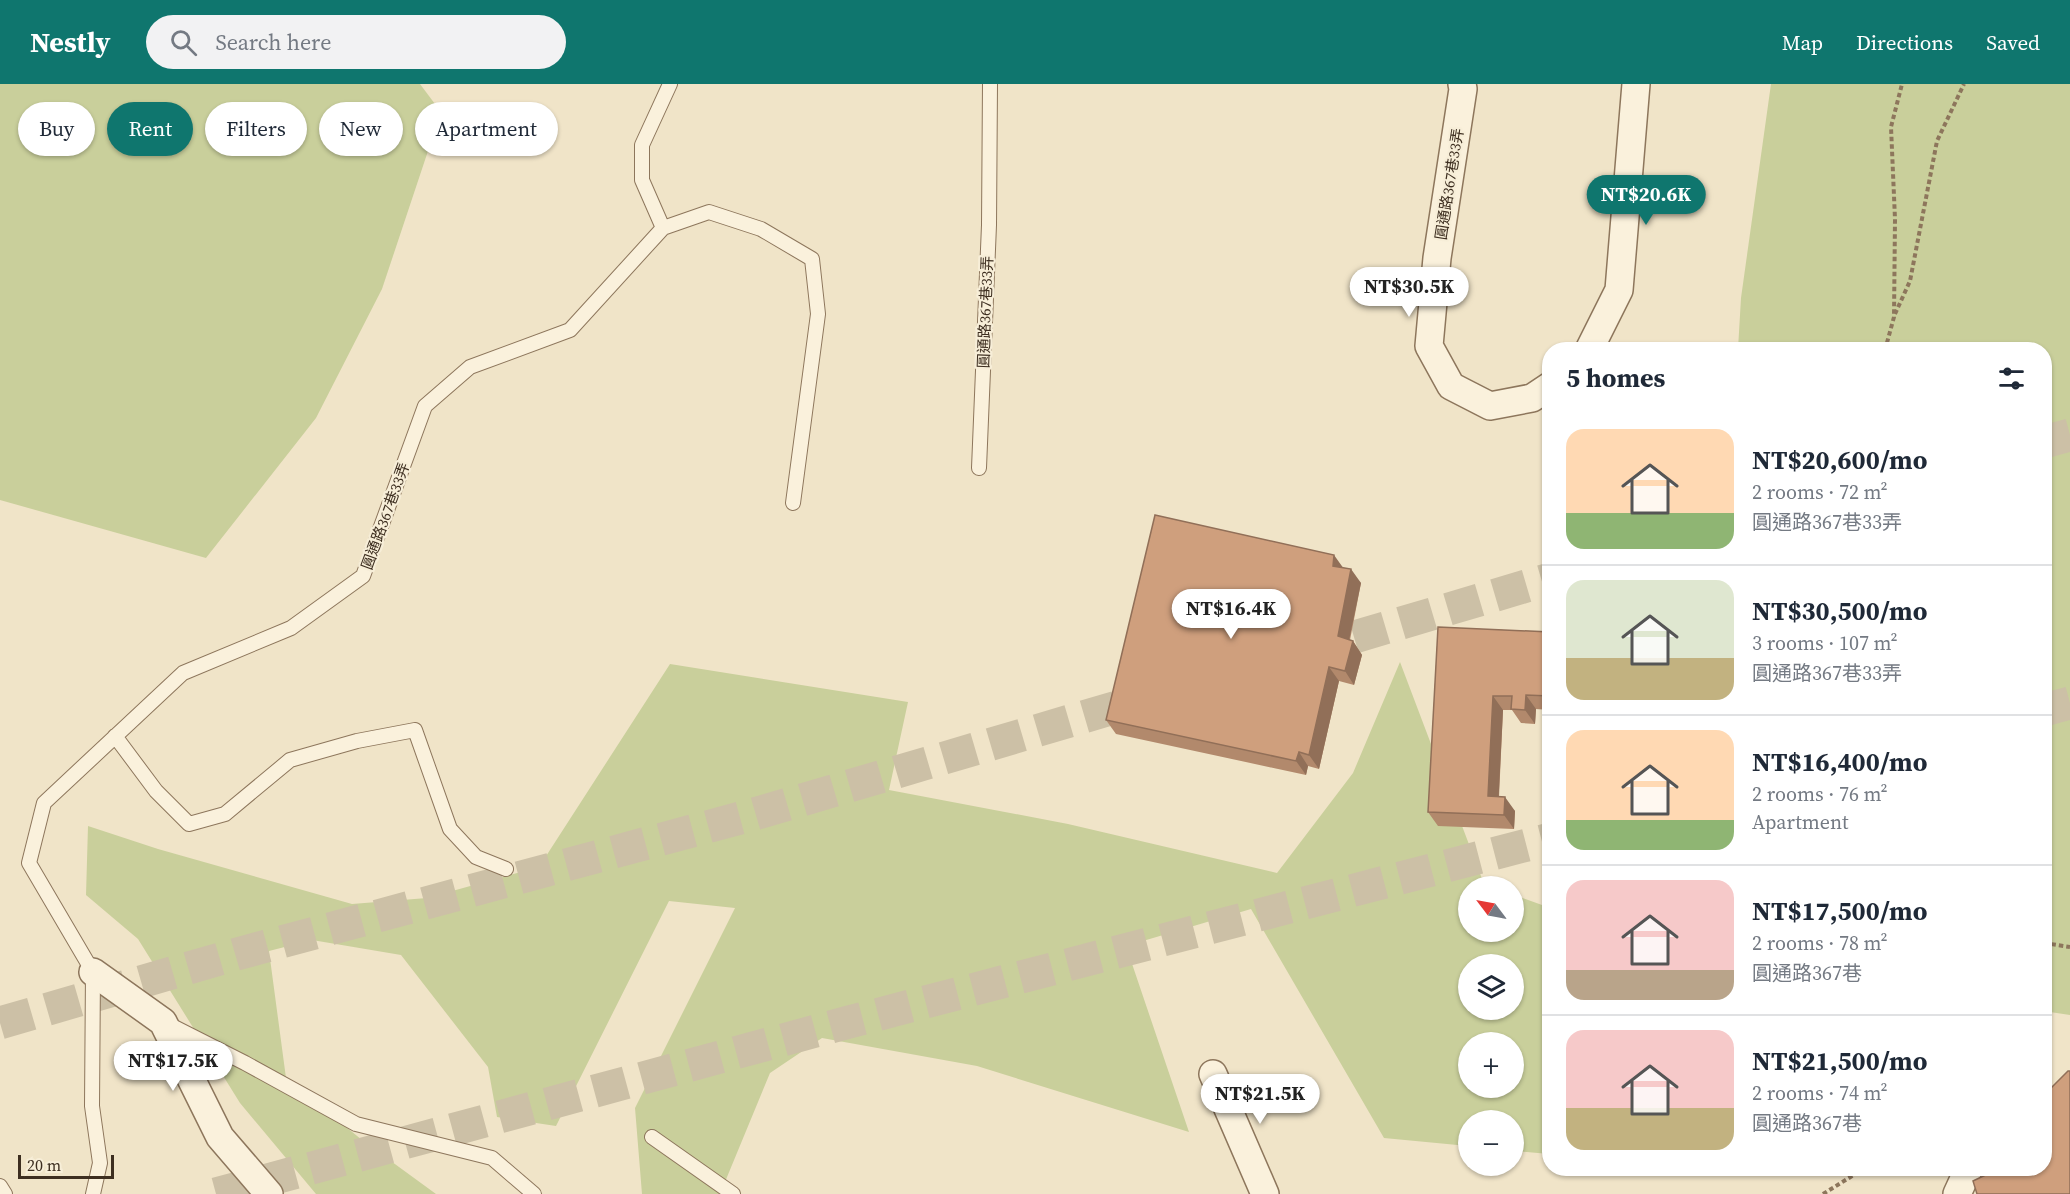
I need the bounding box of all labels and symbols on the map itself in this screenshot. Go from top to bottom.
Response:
street label: 圓通路367巷33弄 [1430,127,1468,241]
pin: NT$20.6K [1584,175,1708,226]
street label: 圓通路367巷33弄 [973,255,997,369]
pin: NT$30.5K [1347,267,1471,318]
street label: 圓通路367巷33弄 [356,460,414,572]
pin: NT$16.4K [1169,589,1293,640]
north arrow [1458,876,1524,942]
pin: NT$17.5K [111,1041,235,1092]
pin: NT$21.5K [1198,1074,1322,1125]
scale bar [18,1152,114,1180]

